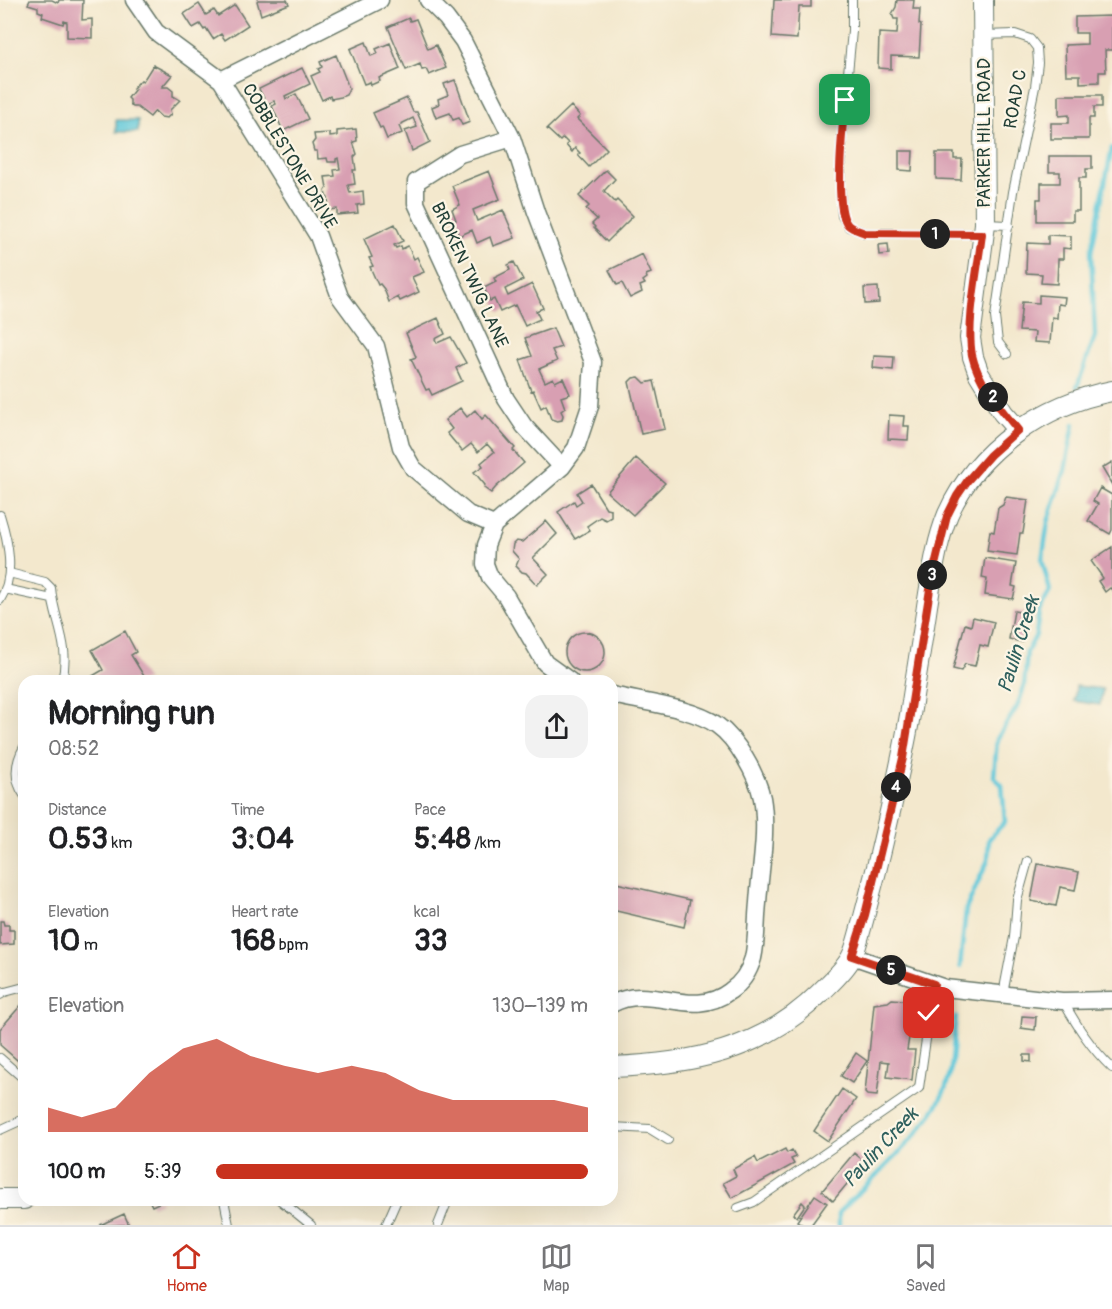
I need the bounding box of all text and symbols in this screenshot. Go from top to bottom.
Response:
street label: PARKER HILL ROAD [973,58,996,208]
street label: ROAD C [999,68,1032,131]
pin [819,74,870,125]
street label: COBBLESTONE DRIVE [237,79,342,233]
icon: arrive [828,83,861,116]
street label: BROKEN TWIG LANE [426,199,513,352]
pin: 1 [920,219,950,249]
text: 1 [932,224,938,244]
pin: 2 [978,382,1008,412]
text: 2 [989,387,997,407]
pin: 3 [917,560,947,590]
text: 3 [928,565,936,585]
water label: Paulin Creek [992,591,1046,696]
text: Morning run [48,693,215,734]
button: share [525,695,588,758]
text: 08:52 [48,736,99,761]
pin: 4 [881,772,911,802]
text: 4 [891,777,901,797]
text: Distance [48,800,107,820]
text: Time [231,800,264,820]
text: Pace [414,800,446,820]
text: 0.53 [48,820,108,857]
text: 3:04 [231,820,294,857]
text: 5:48 [414,820,471,857]
text: km [108,833,132,853]
text: /km [471,833,501,853]
text: Elevation [48,902,109,922]
text: Heart rate [231,902,298,922]
text: kcal [414,902,440,922]
text: 10 [48,922,80,959]
text: 168 [231,922,275,959]
text: 33 [414,922,447,959]
text: m [80,935,98,955]
text: bpm [275,935,308,955]
pin: 5 [876,955,906,985]
text: 5 [887,960,895,980]
pin [903,987,954,1038]
text: Elevation [48,993,124,1018]
text: 130–139 m [492,993,588,1018]
icon: check [912,996,945,1029]
water label: Paulin Creek [837,1101,925,1192]
text: 100 m [48,1159,105,1184]
text: 5:39 [144,1159,182,1184]
tab: Home [166,1240,207,1296]
tab: Map [540,1240,573,1296]
tab: Saved [906,1240,946,1296]

